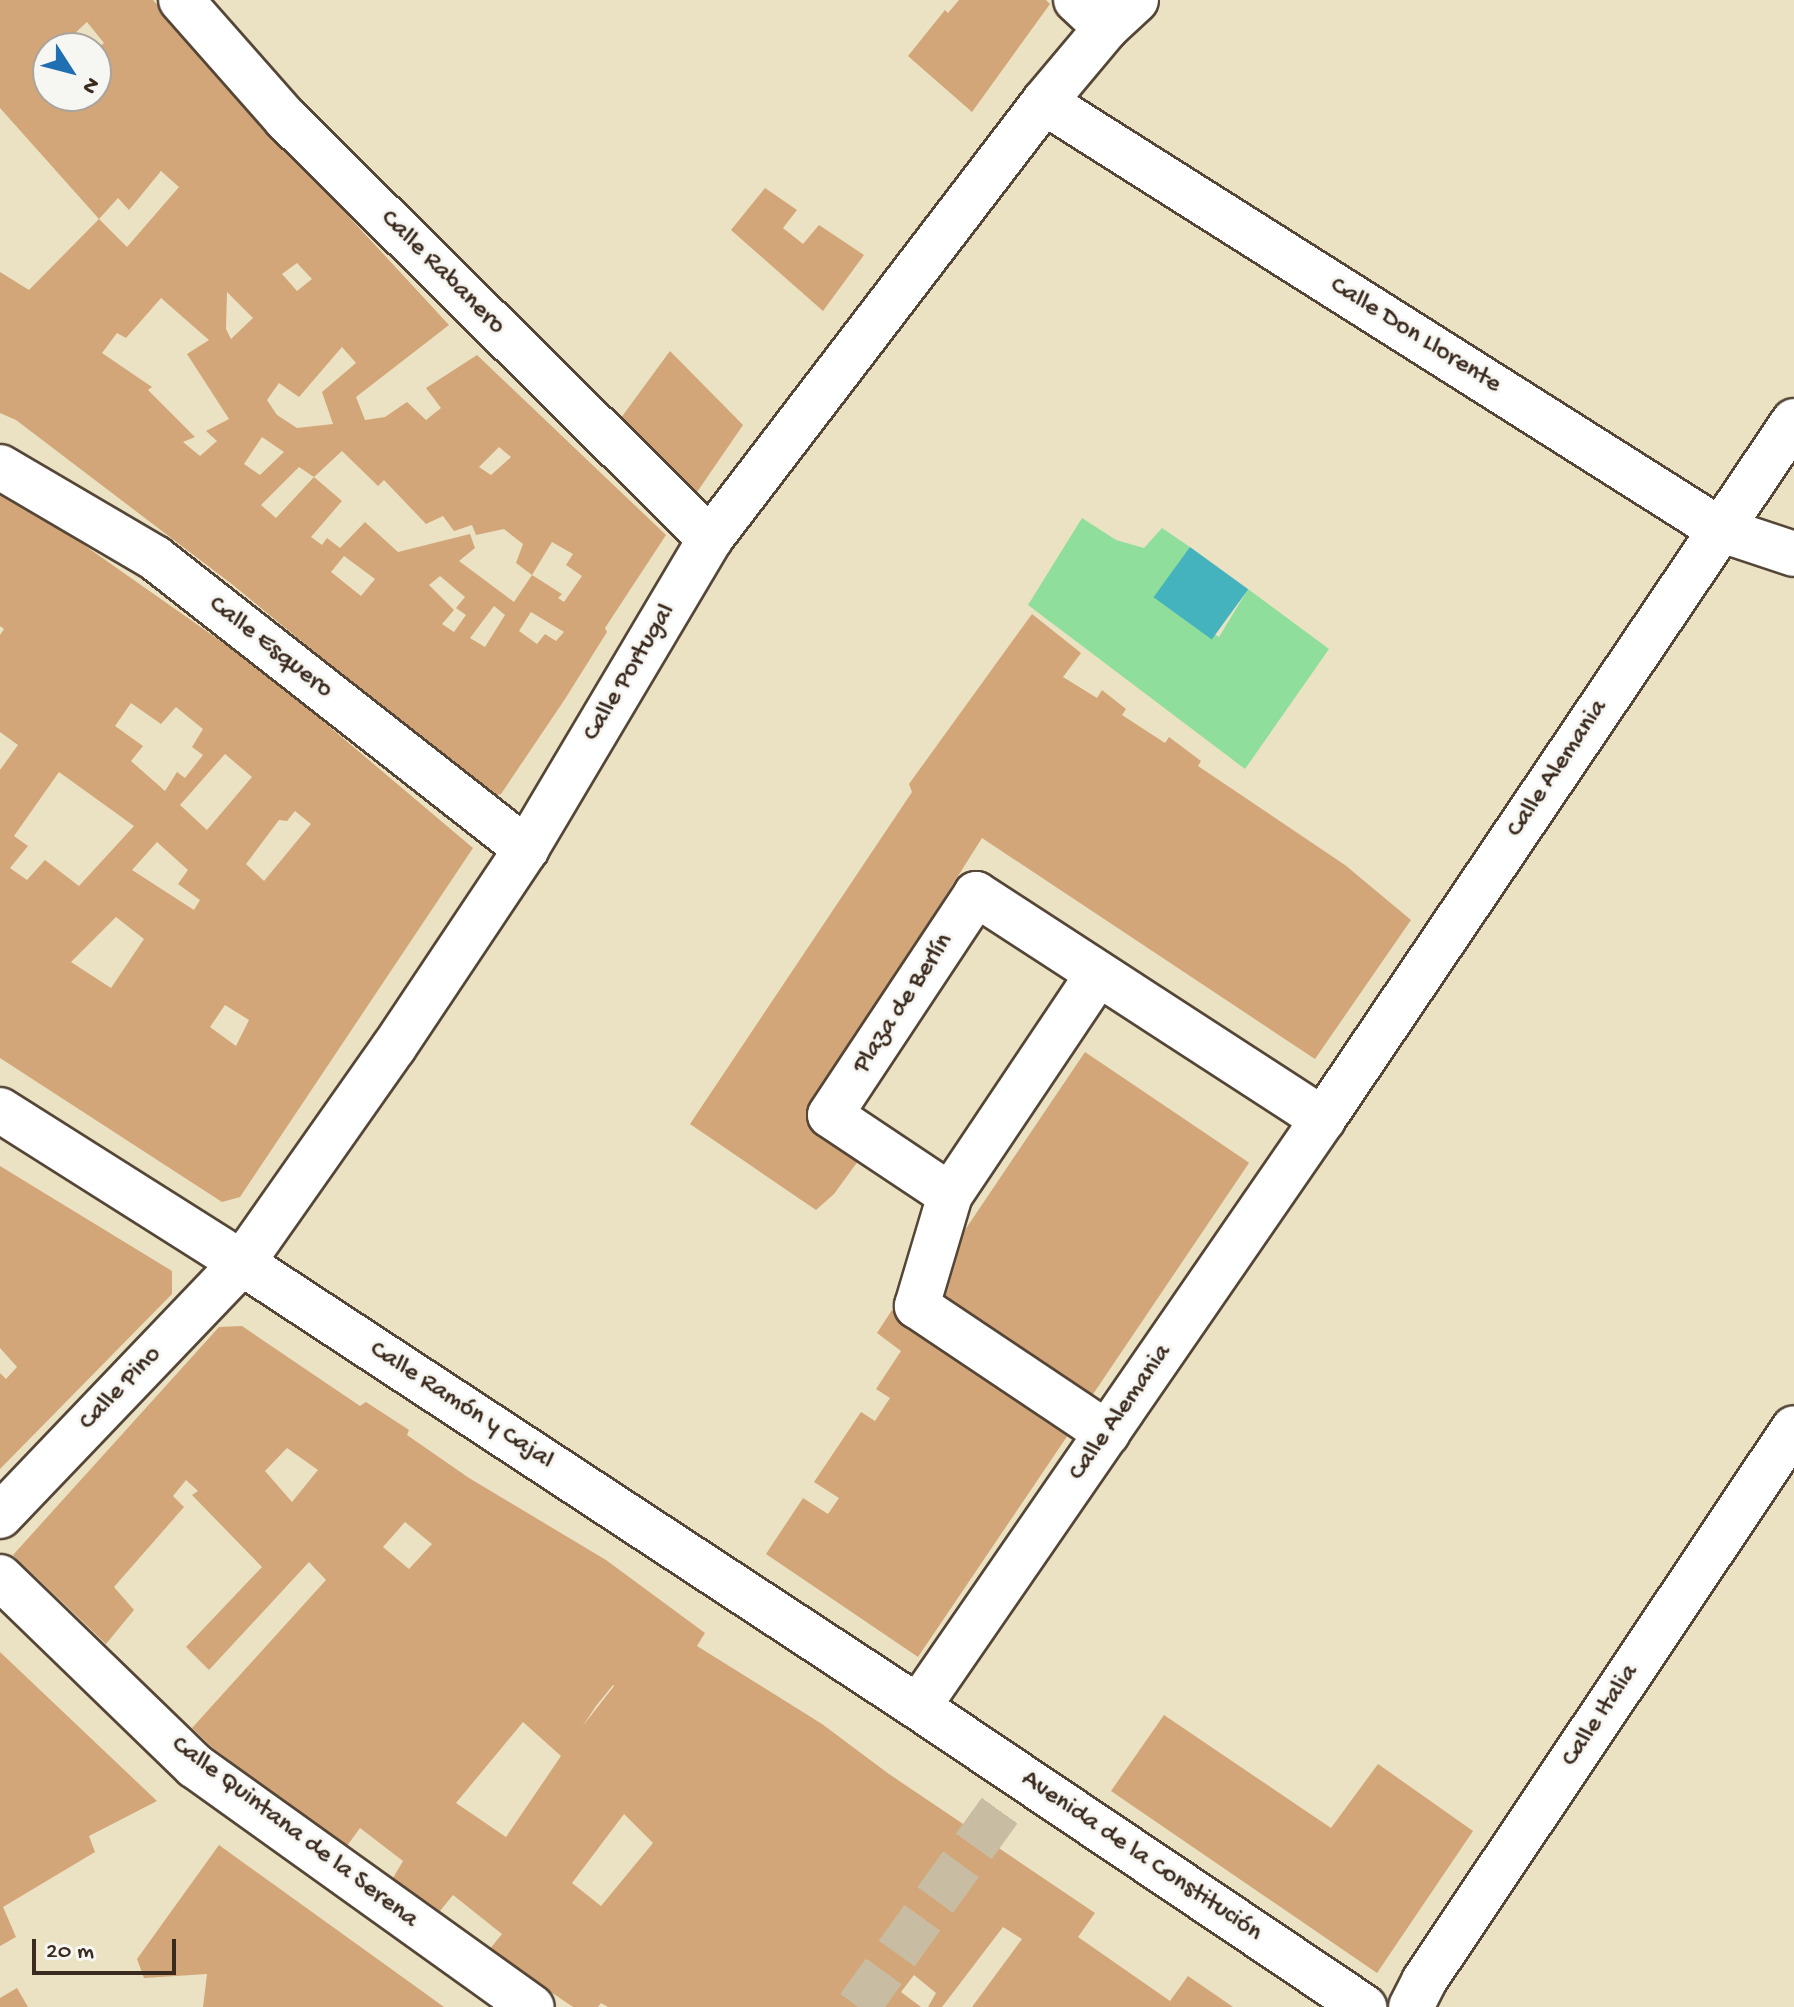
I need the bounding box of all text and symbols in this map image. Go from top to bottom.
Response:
north arrow [32,32,112,112]
text: N [75,71,105,98]
street label: Calle Rabanero [373,204,511,342]
street label: Calle Don Llorente [1324,271,1506,401]
street label: Calle Esquero [202,590,338,706]
street label: Calle Portugal [577,599,683,747]
street label: Calle Alemania [1501,694,1615,844]
street label: Plaza de Berlín [847,928,961,1080]
street label: Calle Ramón y Cajal [363,1335,559,1477]
street label: Calle Alemania [1063,1339,1179,1487]
street label: Calle Pino [73,1340,169,1438]
street label: Calle Italia [1555,1659,1647,1773]
street label: Calle Quintana de la Serena [164,1730,424,1936]
street label: Avenida de la Constitución [1015,1765,1267,1949]
scale bar [36,1923,180,1973]
text: 20 m [46,1938,94,1967]

